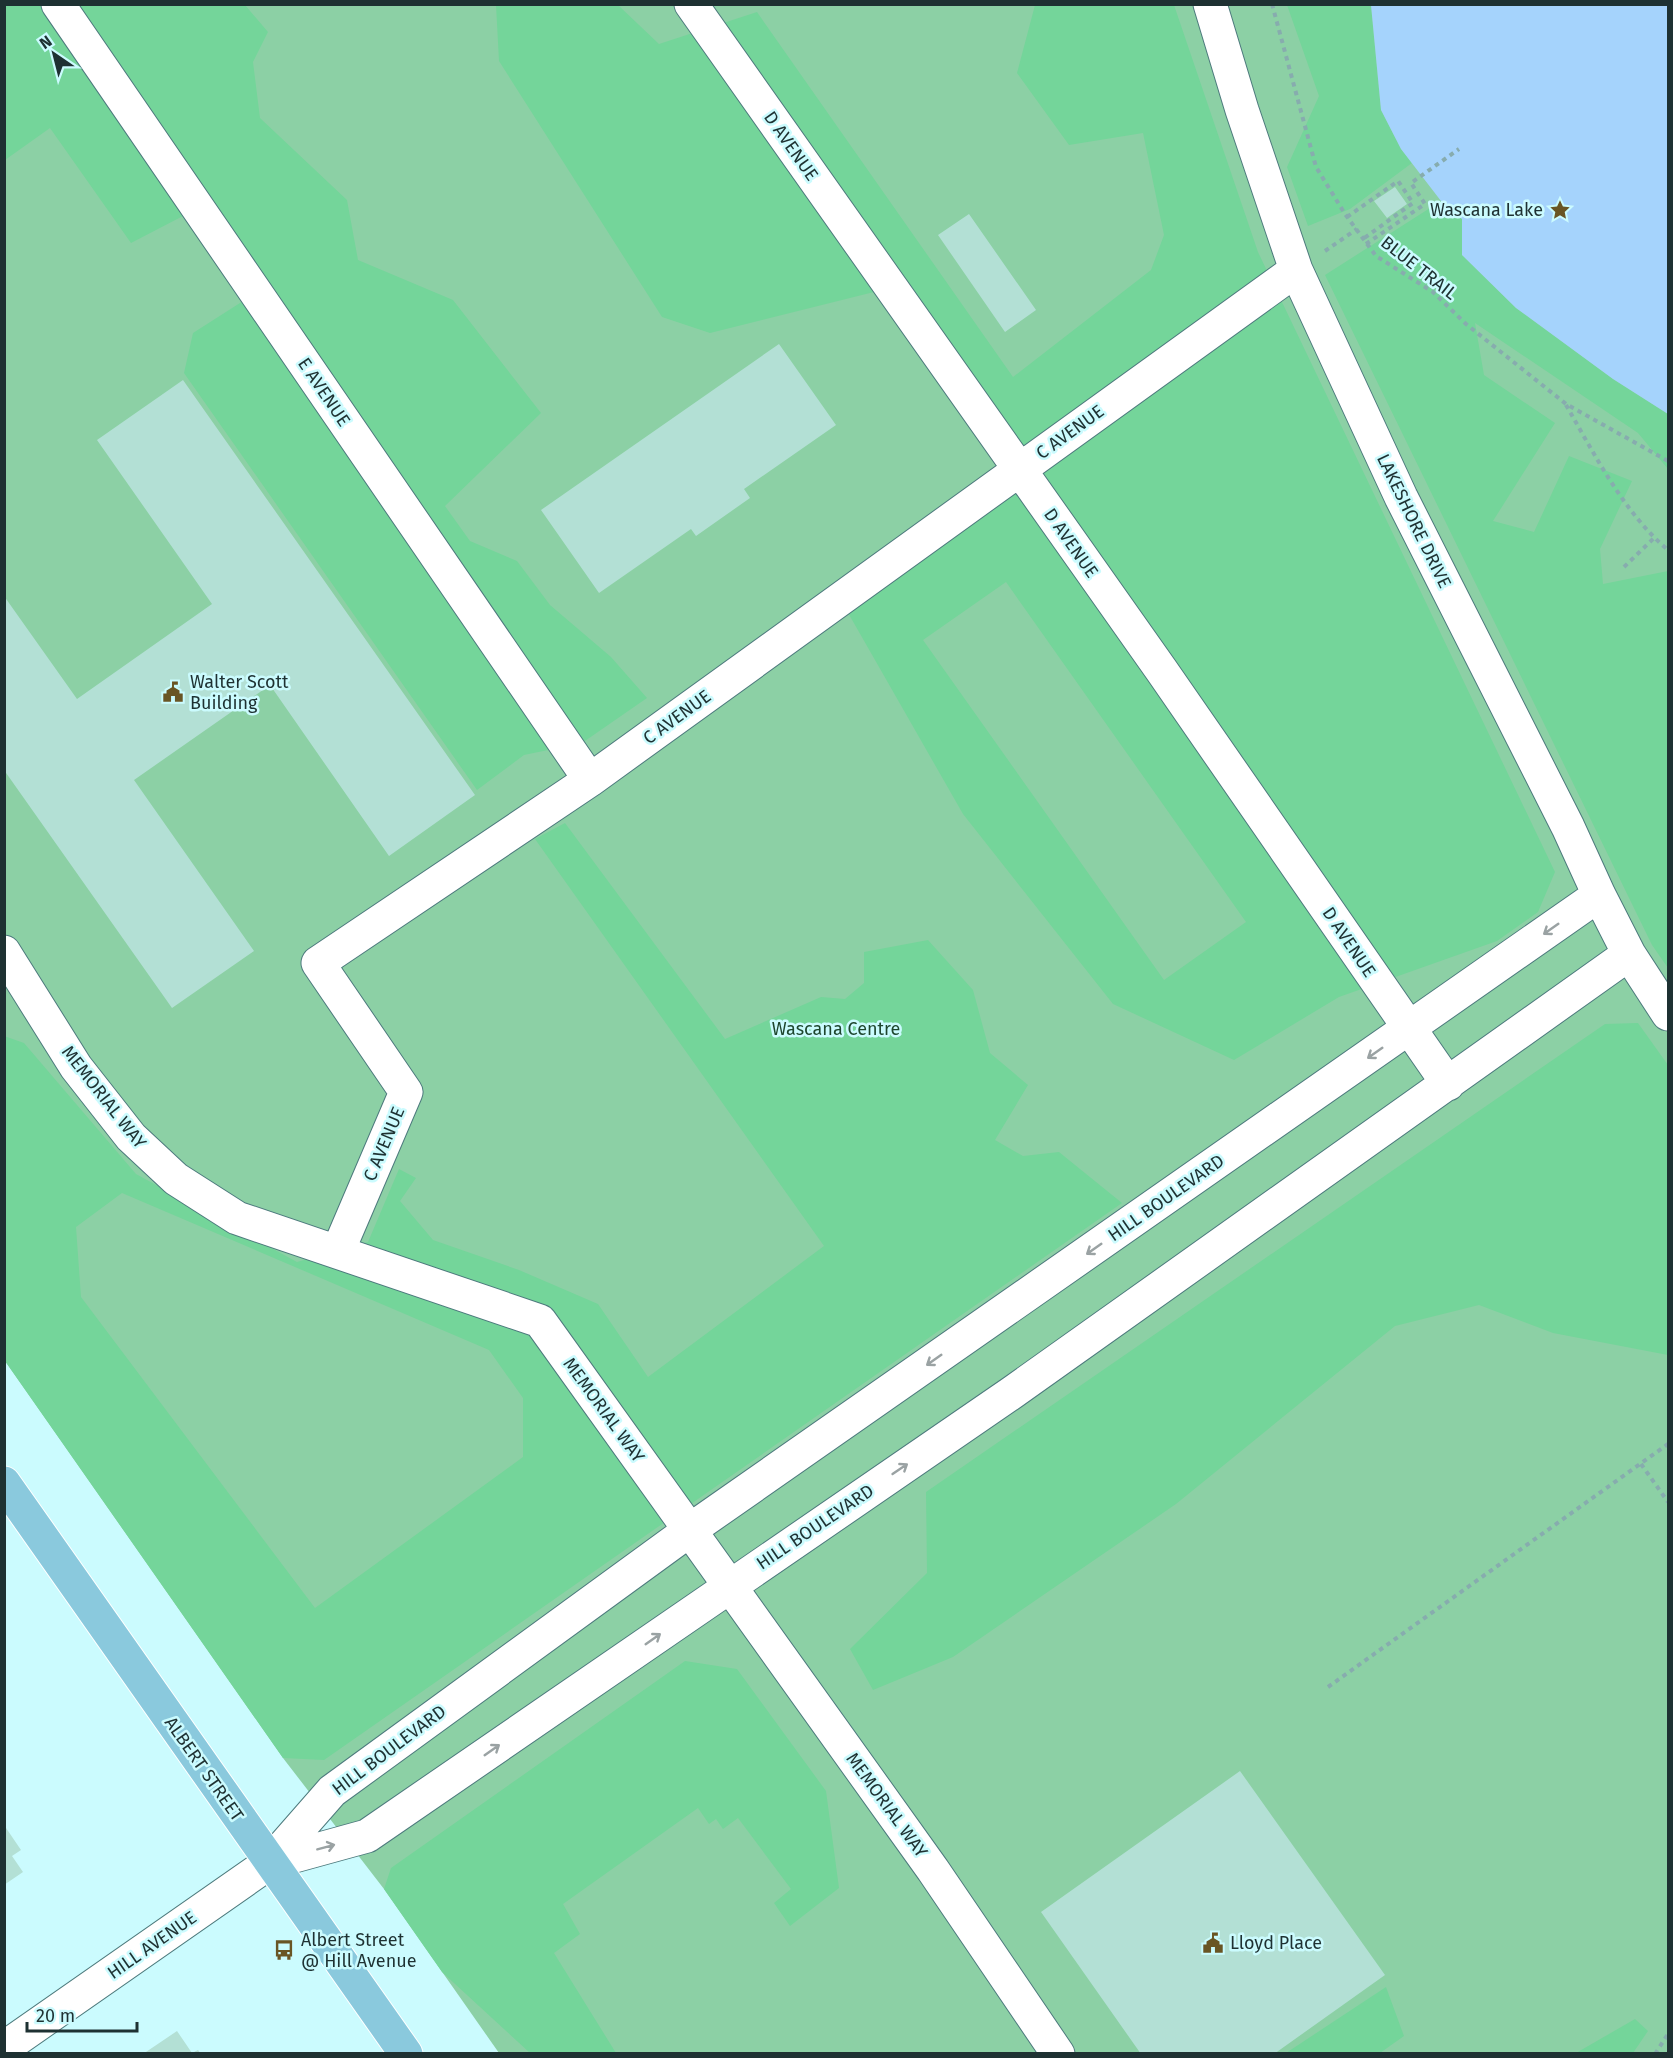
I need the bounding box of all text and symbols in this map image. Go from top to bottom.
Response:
north arrow [24,24,84,84]
text: N [36,31,55,53]
street label: D AVENUE [759,107,823,185]
place icon: Wascana Lake [1548,198,1572,222]
place label: Wascana Lake [1430,199,1543,221]
street label: BLUE TRAIL [1377,231,1461,305]
street label: E AVENUE [293,354,355,430]
street label: C AVENUE [1032,400,1108,464]
street label: LAKESHORE DRIVE [1372,450,1456,592]
street label: D AVENUE [1039,504,1103,582]
place label: Walter Scott Building [190,671,289,714]
public building icon: Walter Scott Building [161,680,185,704]
street label: C AVENUE [639,685,715,749]
street label: D AVENUE [1318,903,1380,981]
one-way arrow [1543,922,1559,935]
park label: Wascana Centre [772,1018,900,1040]
street label: MEMORIAL WAY [57,1041,151,1153]
one-way arrow [1367,1047,1383,1059]
street label: C AVENUE [359,1104,409,1184]
street label: HILL BOULEVARD [1104,1150,1228,1246]
one-way arrow [1086,1243,1103,1255]
street label: MEMORIAL WAY [559,1353,650,1467]
one-way arrow [926,1354,942,1366]
one-way arrow [892,1463,908,1475]
street label: HILL BOULEVARD [752,1480,878,1574]
one-way arrow [644,1633,660,1645]
street label: HILL BOULEVARD [328,1700,450,1800]
street label: ALBERT STREET [160,1712,249,1826]
one-way arrow [484,1744,500,1756]
street label: MEMORIAL WAY [842,1748,933,1862]
one-way arrow [316,1841,335,1853]
street label: HILL AVENUE [103,1906,201,1984]
place label: Albert Street @ Hill Avenue [301,1929,417,1972]
public building icon: Lloyd Place [1201,1931,1225,1955]
place label: Lloyd Place [1230,1932,1322,1954]
bus stop icon: Albert Street @ Hill Avenue [272,1938,296,1962]
scale bar [27,1995,136,2033]
text: 20 m [36,2005,75,2027]

